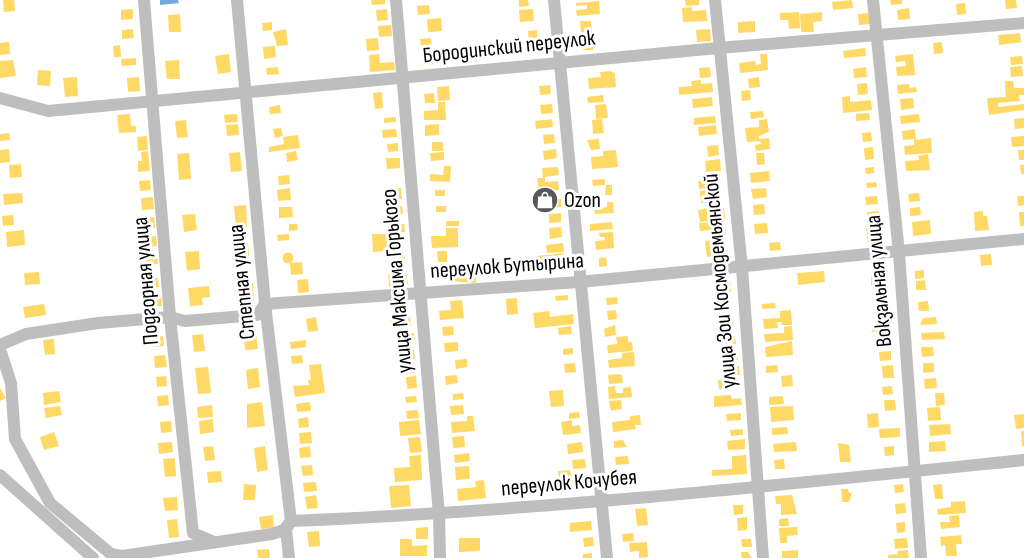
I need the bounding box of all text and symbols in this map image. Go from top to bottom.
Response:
street label: Бородинский переулок [421,24,597,69]
street label: улица Зои Космодемьянской [697,172,743,390]
shop icon: Ozon [530,185,560,215]
place label: Ozon [564,187,601,214]
street label: улица Максима Горького [376,188,418,374]
street label: Вокзальная улица [860,214,898,348]
street label: Подгорная улица [127,216,165,346]
street label: Степная улица [223,223,261,341]
street label: переулок Бутырина [429,247,585,285]
street label: переулок Кочубея [500,464,638,502]

